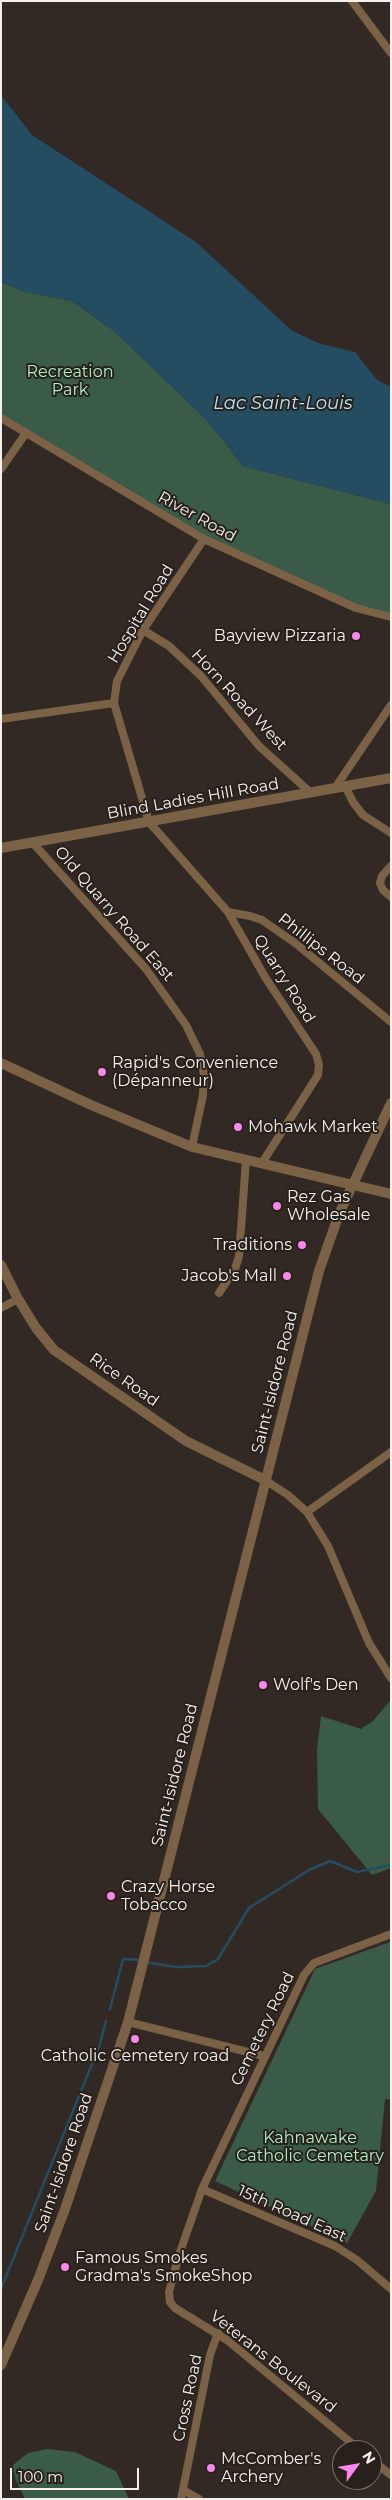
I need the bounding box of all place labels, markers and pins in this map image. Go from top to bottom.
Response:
place label: Bayview Pizzaria [214,626,346,646]
marker: Bayview Pizzaria [350,630,362,642]
place label: Rapid's Convenience (Dépanneur) [112,1053,278,1091]
marker: Rapid's Convenience (Dépanneur) [96,1066,108,1078]
place label: Mohawk Market [248,1117,378,1137]
marker: Mohawk Market [232,1121,244,1133]
place label: Rez Gas Wholesale [287,1187,371,1225]
marker: Rez Gas Wholesale [271,1200,283,1212]
place label: Traditions [213,1235,292,1255]
marker: Traditions [296,1239,308,1251]
place label: Jacob's Mall [181,1266,277,1286]
marker: Jacob's Mall [281,1270,293,1282]
place label: Wolf's Den [273,1675,359,1695]
marker: Wolf's Den [257,1679,269,1691]
place label: Crazy Horse Tobacco [121,1877,215,1915]
marker: Crazy Horse Tobacco [105,1890,117,1902]
marker: Catholic Cemetery road [129,2033,141,2045]
place label: Catholic Cemetery road [41,2046,229,2066]
place label: Famous Smokes Gradma's SmokeShop [75,2248,252,2286]
marker: Famous Smokes Gradma's SmokeShop [59,2261,71,2273]
place label: McComber's Archery [221,2449,321,2487]
marker: McComber's Archery [205,2462,217,2474]

